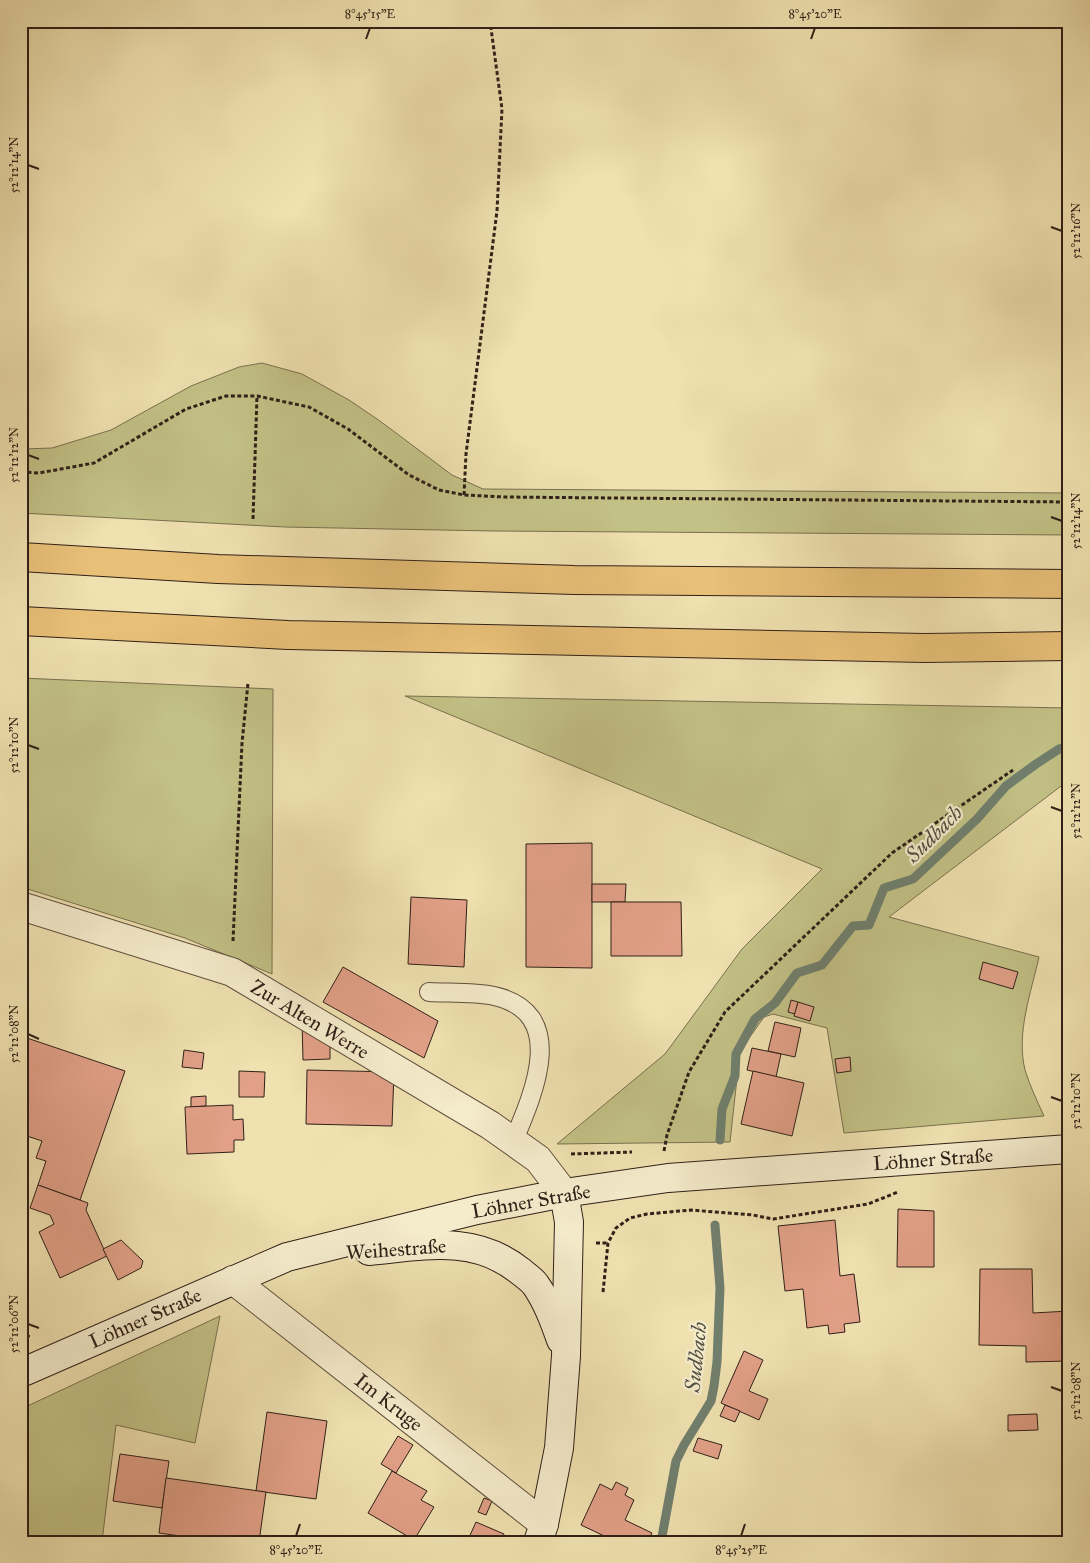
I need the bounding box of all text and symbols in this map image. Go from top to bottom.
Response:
text: 8°45'15"E [345,7,396,21]
text: 8°45'20"E [788,7,842,21]
text: 52°12'14"N [7,137,21,193]
text: 52°12'16"N [1069,203,1083,259]
text: 52°12'12"N [7,427,21,483]
text: 52°12'14"N [1069,493,1083,549]
text: 52°12'10"N [7,717,21,773]
text: 52°12'12"N [1069,783,1083,839]
water label: Sudbach [899,800,968,869]
street label: Zur Alten Werre [246,974,374,1064]
text: 52°12'08"N [7,1005,21,1063]
text: 52°12'10"N [1069,1073,1083,1129]
street label: Löhner Straße [872,1143,994,1175]
street label: Löhner Straße [470,1179,592,1223]
street label: Weihestraße [345,1234,447,1264]
street label: Löhner Straße [85,1283,205,1353]
text: 52°12'06"N [7,1295,21,1353]
water label: Sudbach [679,1321,713,1394]
text: 52°12'08"N [1069,1362,1083,1420]
street label: Im Kruge [350,1368,428,1437]
text: 8°45'20"E [269,1543,323,1557]
text: 8°45'25"E [715,1543,767,1557]

